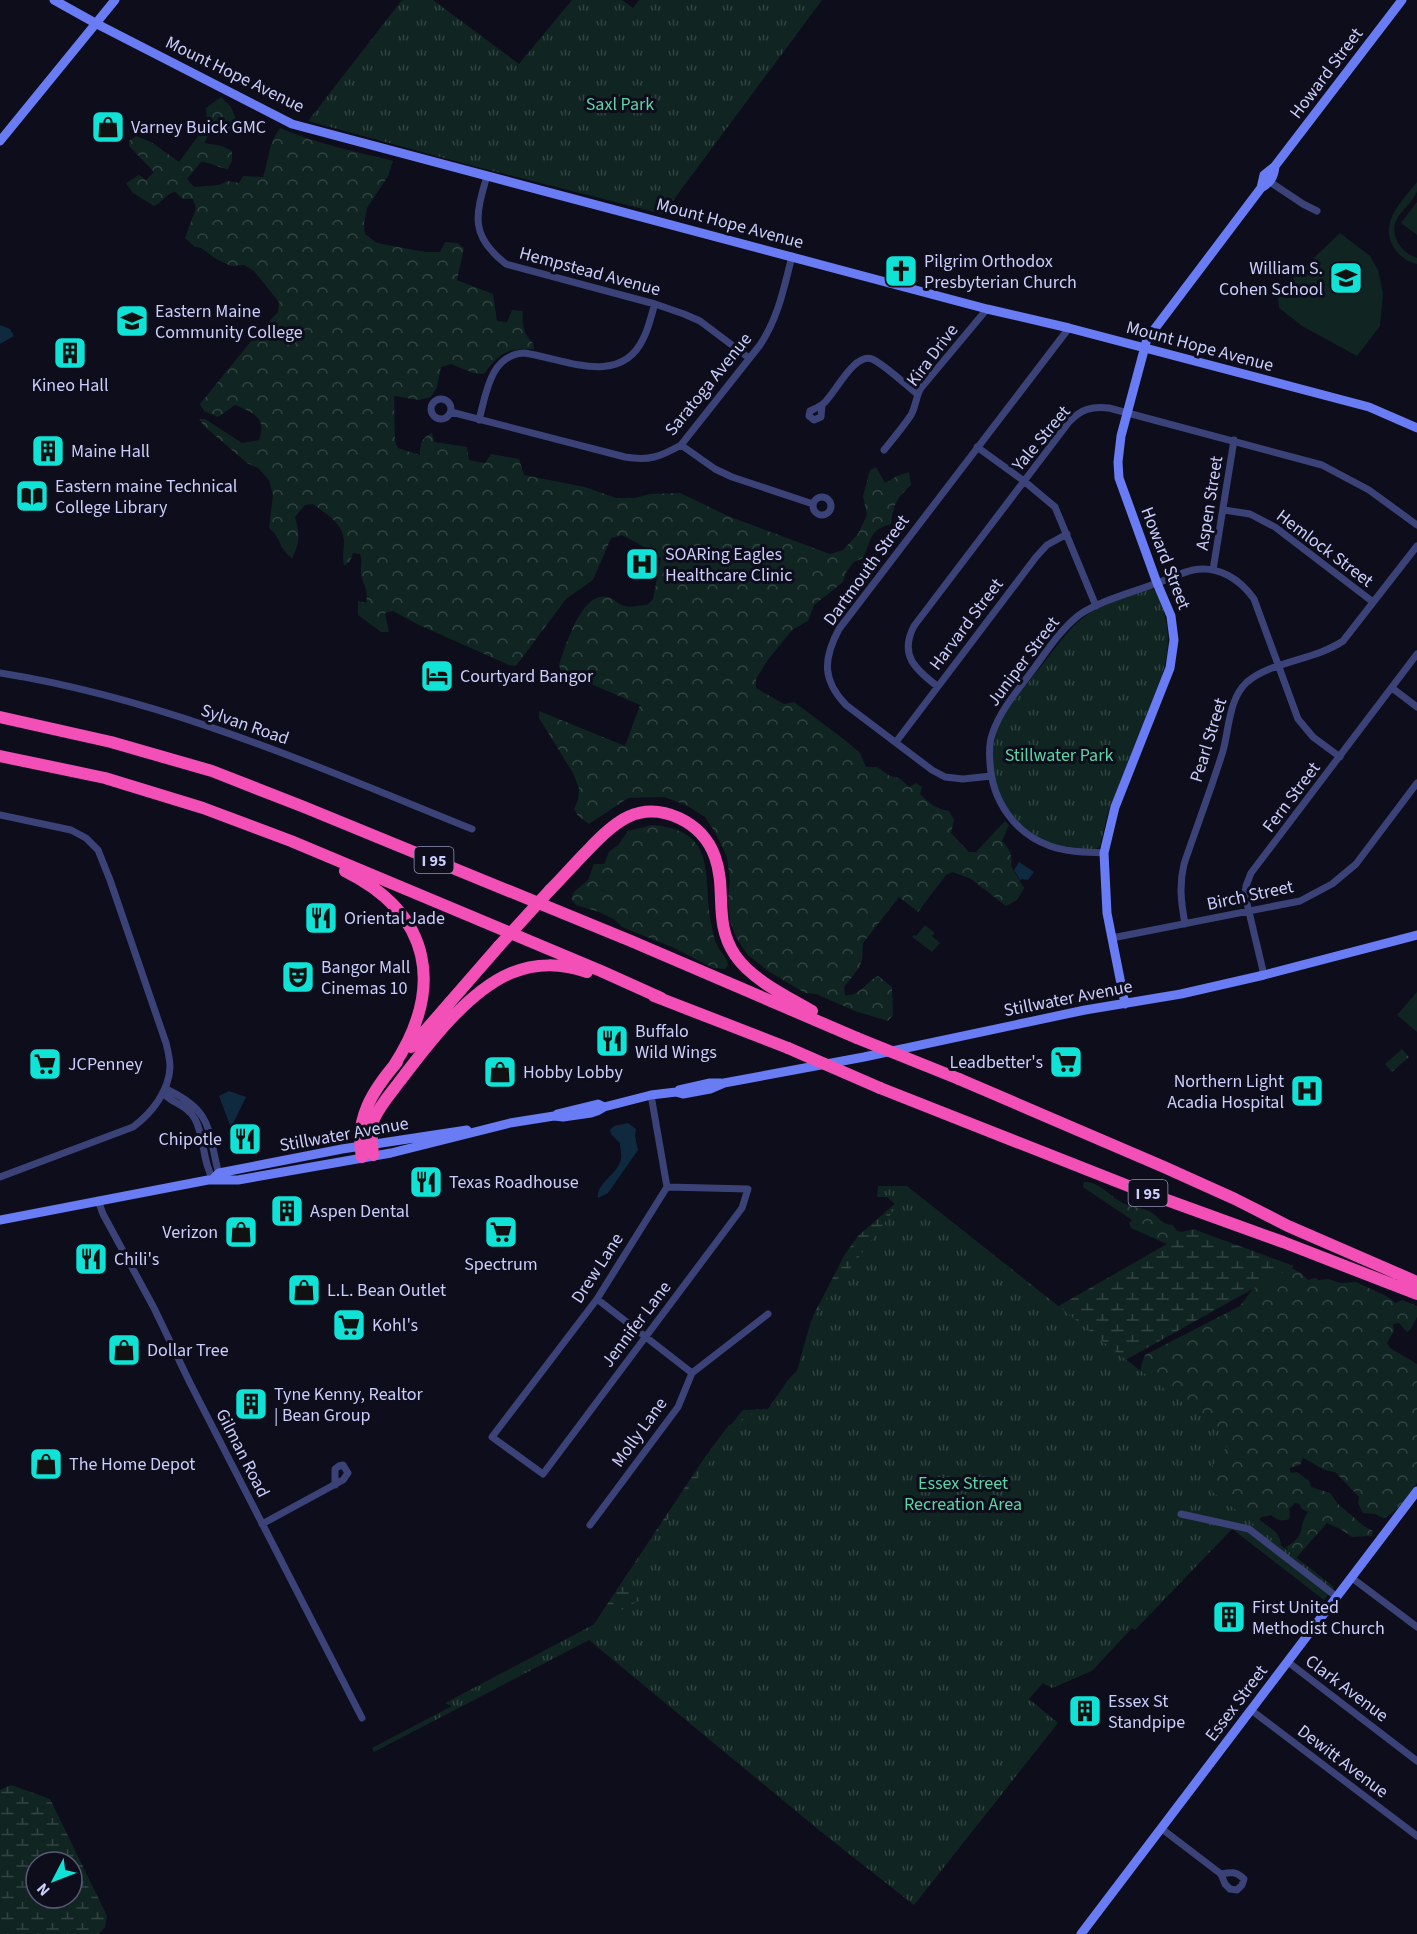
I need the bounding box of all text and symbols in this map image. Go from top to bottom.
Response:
street label: Howard Street [1284,23,1369,124]
street label: Mount Hope Avenue [161,30,308,119]
park label: Saxl Park [586,92,654,117]
shop icon: Varney Buick GMC [90,109,126,145]
place label: Varney Buick GMC [131,115,266,140]
street label: Mount Hope Avenue [653,192,806,255]
street label: Hempstead Avenue [516,241,663,302]
place label: Pilgrim Orthodox Presbyterian Church [924,249,1077,295]
church icon: Pilgrim Orthodox Presbyterian Church [883,253,919,289]
place label: William S. Cohen School [1219,256,1323,302]
school or university icon: William S. Cohen School [1328,260,1364,296]
place label: Eastern Maine Community College [155,299,303,345]
school or university icon: Eastern Maine Community College [114,303,150,339]
street label: Mount Hope Avenue [1123,315,1276,378]
street label: Kira Drive [901,319,964,392]
street label: Saratoga Avenue [659,327,758,441]
building icon: Kineo Hall [52,335,88,371]
place label: Kineo Hall [32,373,108,398]
street label: Yale Street [1006,400,1076,477]
building icon: Maine Hall [30,433,66,469]
place label: Maine Hall [71,439,150,464]
street label: Aspen Street [1190,454,1229,552]
place label: Eastern maine Technical College Library [55,474,237,520]
library icon: Eastern maine Technical College Library [14,478,50,514]
street label: Howard Street [1135,503,1197,613]
street label: Hemlock Street [1271,504,1378,593]
street label: Dartmouth Street [818,510,915,631]
place label: SOARing Eagles Healthcare Clinic [665,542,792,588]
hospital icon: SOARing Eagles Healthcare Clinic [624,546,660,582]
street label: Harvard Street [923,573,1009,676]
street label: Juniper Street [981,611,1065,711]
hotel icon: Courtyard Bangor [419,658,455,694]
place label: Courtyard Bangor [460,664,594,689]
street label: Pearl Street [1184,695,1233,785]
street label: Sylvan Road [197,698,292,751]
park label: Stillwater Park [1005,743,1113,768]
street label: Fern Street [1257,757,1326,838]
road number: I 95 [414,847,454,873]
street label: Birch Street [1205,874,1296,917]
restaurant icon: Oriental Jade [303,900,339,936]
place label: Oriental Jade [344,906,445,931]
place label: Bangor Mall Cinemas 10 [321,955,410,1001]
theatre icon: Bangor Mall Cinemas 10 [280,959,316,995]
street label: Stillwater Avenue [1002,974,1135,1023]
place label: Buffalo Wild Wings [635,1019,717,1065]
restaurant icon: Buffalo Wild Wings [594,1023,630,1059]
supermarket icon: Leadbetter's [1048,1044,1084,1080]
supermarket icon: JCPenney [27,1046,63,1082]
place label: Leadbetter's [950,1050,1043,1075]
place label: JCPenney [68,1052,143,1077]
shop icon: Hobby Lobby [482,1054,518,1090]
place label: Hobby Lobby [523,1060,623,1085]
place label: Northern Light Acadia Hospital [1167,1069,1284,1115]
hospital icon: Northern Light Acadia Hospital [1289,1073,1325,1109]
street label: Stillwater Avenue [278,1111,411,1158]
restaurant icon: Chipotle [227,1121,263,1157]
place label: Chipotle [158,1127,222,1152]
restaurant icon: Texas Roadhouse [408,1164,444,1200]
place label: Texas Roadhouse [449,1170,579,1195]
road number: I 95 [1128,1180,1168,1206]
building icon: Aspen Dental [269,1193,305,1229]
place label: Aspen Dental [310,1199,409,1224]
shop icon: Verizon [223,1214,259,1250]
supermarket icon: Spectrum [483,1214,519,1250]
place label: Verizon [162,1220,218,1245]
street label: Drew Lane [565,1228,630,1308]
restaurant icon: Chili's [73,1241,109,1277]
place label: Chili's [114,1247,159,1272]
place label: Spectrum [464,1252,538,1277]
shop icon: L.L. Bean Outlet [286,1272,322,1308]
street label: Jennifer Lane [596,1276,677,1373]
place label: L.L. Bean Outlet [327,1278,446,1303]
supermarket icon: Kohl's [331,1307,367,1343]
place label: Kohl's [372,1313,418,1338]
shop icon: Dollar Tree [106,1332,142,1368]
place label: Dollar Tree [147,1338,229,1363]
place label: Tyne Kenny, Realtor | Bean Group [274,1382,424,1428]
building icon: Tyne Kenny, Realtor | Bean Group [233,1386,269,1422]
street label: Molly Lane [606,1392,673,1472]
street label: Gilman Road [210,1405,276,1502]
shop icon: The Home Depot [28,1446,64,1482]
place label: The Home Depot [69,1452,195,1477]
park label: Essex Street Recreation Area [904,1471,1022,1517]
place label: First United Methodist Church [1252,1595,1385,1641]
building icon: First United Methodist Church [1211,1599,1247,1635]
street label: Clark Avenue [1300,1649,1393,1728]
street label: Essex Street [1199,1660,1273,1747]
place label: Essex St Standpipe [1108,1689,1185,1735]
building icon: Essex St Standpipe [1067,1693,1103,1729]
street label: Dewitt Avenue [1292,1719,1394,1804]
north arrow [24,1850,84,1910]
text: N [32,1878,55,1901]

